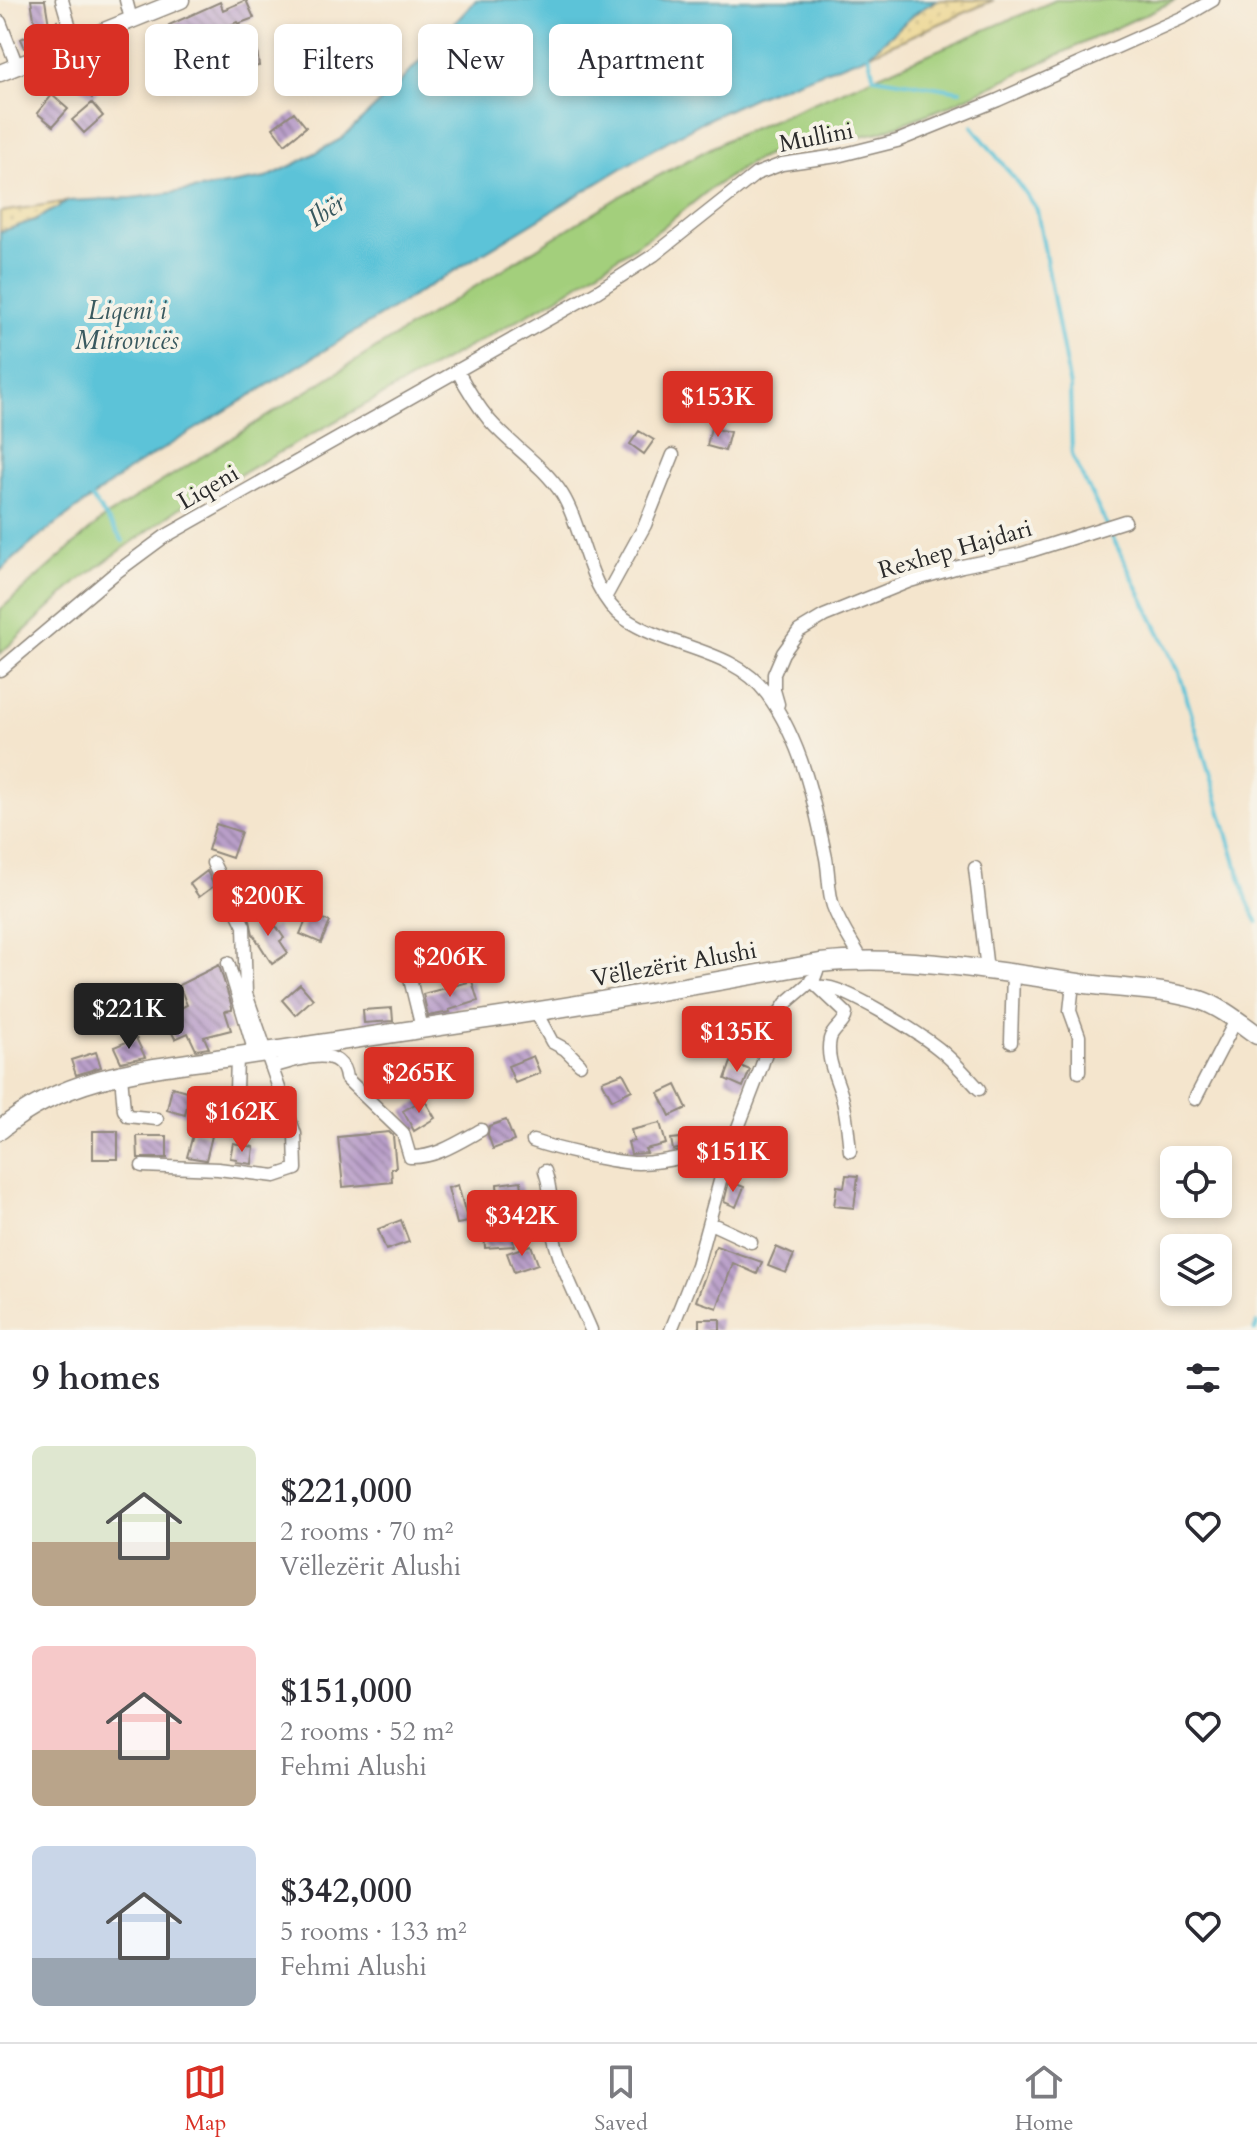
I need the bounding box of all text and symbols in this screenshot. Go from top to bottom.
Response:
chip: Buy [24,24,129,96]
chip: Rent [145,24,258,96]
chip: Filters [274,24,402,96]
chip: New [418,24,533,96]
chip: Apartment [549,24,732,96]
street label: Mullini [776,114,856,161]
water label: Ibër [301,184,353,236]
water label: Liqeni i Mitrovicës [75,293,179,358]
pin: $153K [662,371,774,439]
text: $153K [681,379,755,414]
street label: Liqeni [172,457,245,518]
street label: Rexhep Hajdari [874,512,1036,587]
pin: $200K [212,870,324,938]
text: $200K [231,878,305,913]
pin: $206K [394,931,506,999]
street label: Vëllezërit Alushi [589,934,759,995]
text: $206K [413,939,487,974]
pin: $221K [73,983,185,1051]
text: $221K [92,991,166,1026]
pin: $135K [681,1006,793,1074]
text: $135K [700,1014,774,1049]
pin: $265K [363,1047,475,1115]
text: $265K [382,1055,456,1090]
pin: $162K [186,1086,298,1154]
text: $162K [205,1094,279,1129]
pin: $151K [677,1126,789,1194]
text: $151K [696,1134,770,1169]
map controls [1160,1146,1232,1306]
button: locate [1160,1146,1232,1218]
pin: $342K [466,1190,578,1258]
text: $342K [485,1198,559,1233]
button: layers [1160,1234,1232,1306]
text: 9 homes [32,1355,160,1401]
icon: filters [1181,1356,1225,1400]
text: $221,000 [280,1468,412,1514]
icon: home [96,1478,192,1574]
icon: heart [1181,1504,1225,1548]
text: 2 rooms · 70 m² [280,1514,453,1549]
text: Vëllezërit Alushi [280,1549,461,1584]
text: $151,000 [280,1668,412,1714]
icon: home [96,1678,192,1774]
icon: heart [1181,1704,1225,1748]
text: 2 rooms · 52 m² [280,1714,453,1749]
text: Fehmi Alushi [280,1749,427,1784]
text: $342,000 [280,1868,412,1914]
icon: home [96,1878,192,1974]
icon: heart [1181,1904,1225,1948]
text: 5 rooms · 133 m² [280,1914,467,1949]
text: Fehmi Alushi [280,1949,427,1984]
tab: Map [183,2060,227,2138]
tab: Saved [594,2060,648,2138]
tab: Home [1015,2060,1074,2138]

